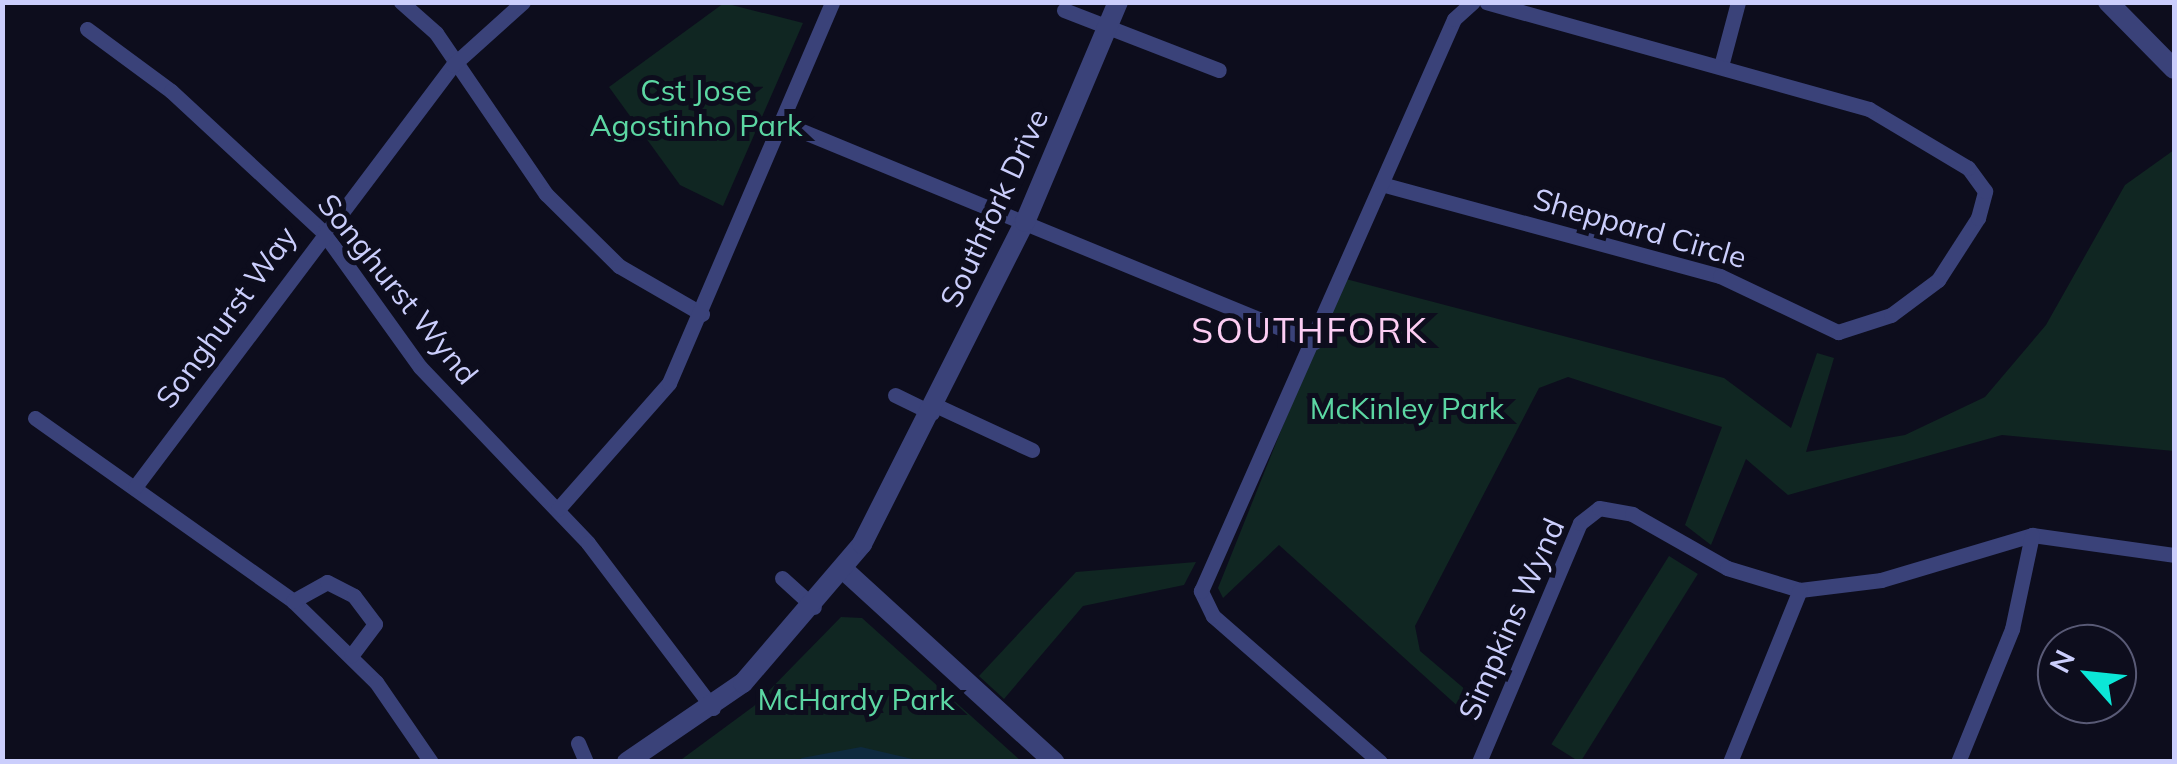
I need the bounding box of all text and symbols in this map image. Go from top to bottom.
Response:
park label: Cst Jose Agostinho Park [590,72,802,142]
street label: Southfork Drive [932,103,1056,313]
street label: Sheppard Circle [1529,180,1751,276]
street label: Songhurst Wynd [310,187,486,391]
street label: Songhurst Way [148,219,304,415]
district label: SOUTHFORK [1191,309,1429,351]
park label: McKinley Park [1310,390,1504,426]
street label: Simpkins Wynd [1450,513,1572,725]
north arrow [2037,624,2137,724]
text: N [2041,644,2082,678]
park label: McHardy Park [757,681,955,717]

